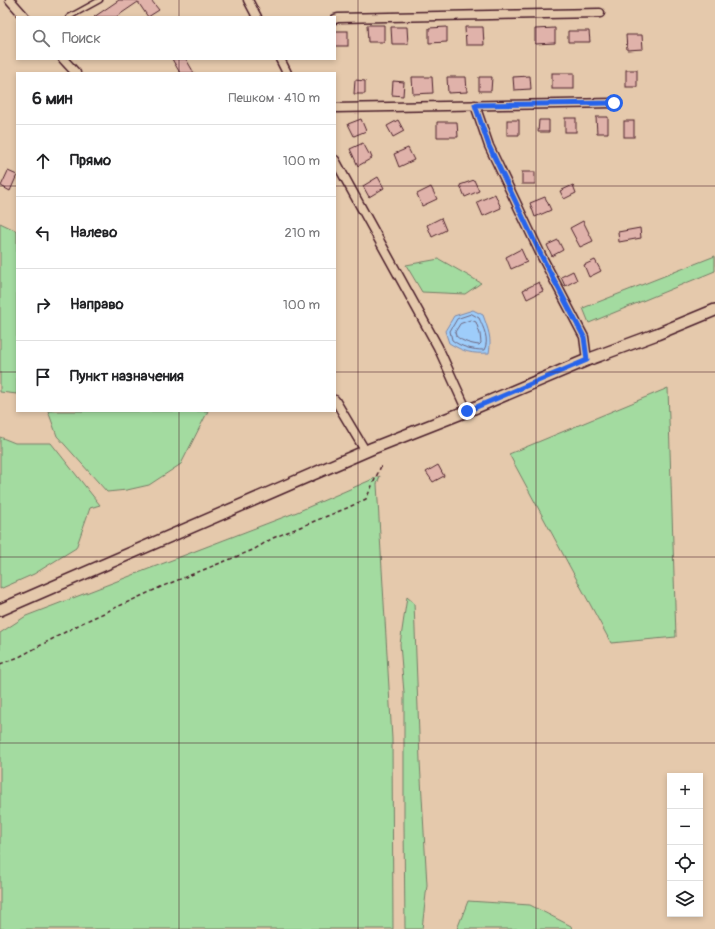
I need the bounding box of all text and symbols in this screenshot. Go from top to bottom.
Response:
search box [16,16,336,60]
icon: search [30,27,52,49]
text: Поиск [62,29,101,48]
text: 6 мин [32,88,73,109]
text: Пешком · 410 m [229,90,320,106]
route start [605,94,623,112]
icon: ahead [32,150,54,172]
text: Прямо [70,151,111,170]
text: 100 m [283,153,320,169]
icon: left [32,222,54,244]
text: Налево [70,223,117,242]
text: 210 m [284,225,320,241]
icon: right [32,294,54,316]
text: Направо [70,295,124,314]
text: 100 m [283,297,320,313]
icon: arrive [32,366,54,388]
text: Пункт назначения [70,367,184,386]
route end [458,402,476,420]
map controls [667,773,703,917]
button: + [667,773,703,809]
button: − [667,809,703,845]
button: locate [667,845,703,881]
button: layers [667,881,703,917]

